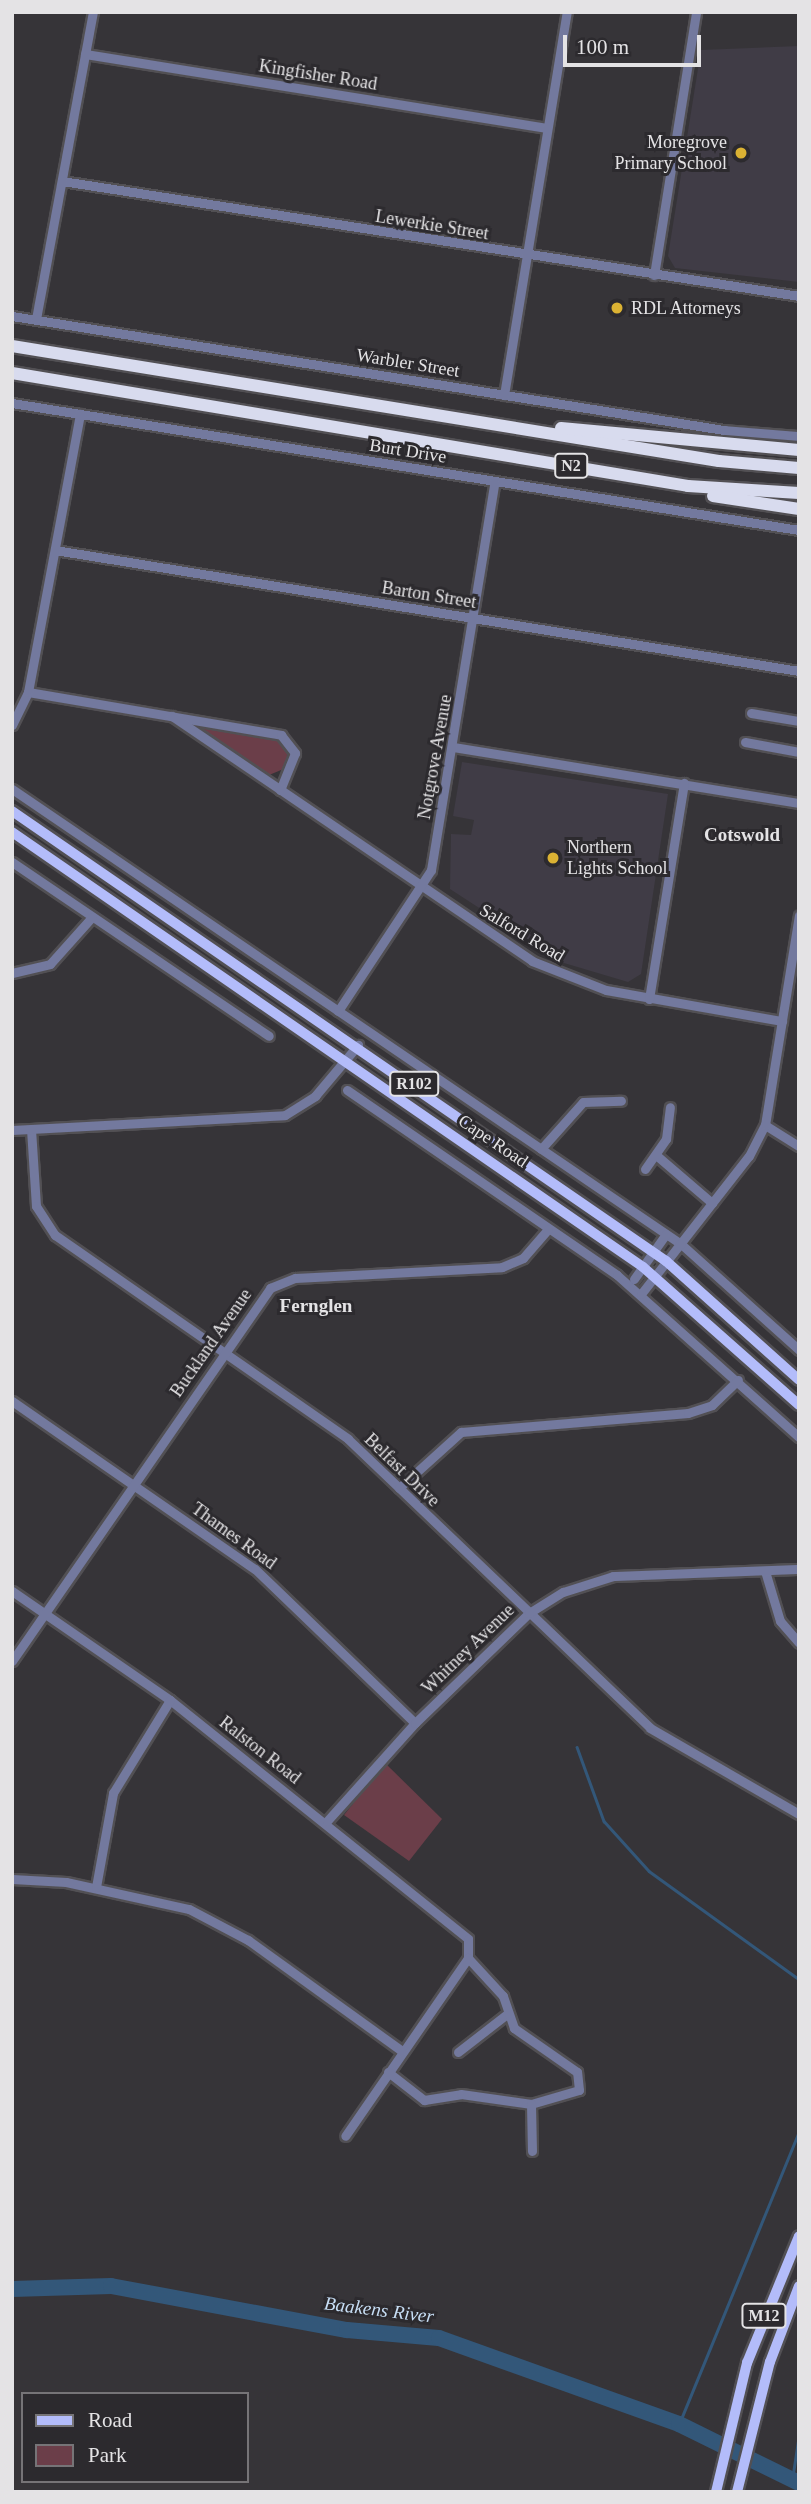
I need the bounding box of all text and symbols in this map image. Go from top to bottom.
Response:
scale bar [566,21,704,65]
text: 100 m [576,35,629,59]
street label: Kingfisher Road [257,55,379,95]
place label: Moregrove Primary School [615,132,727,174]
marker: Moregrove Primary School [733,145,749,161]
street label: Lewerkie Street [374,205,490,245]
place label: RDL Attorneys [631,297,742,319]
marker: RDL Attorneys [609,300,625,316]
street label: Warbler Street [355,344,461,382]
street label: Burt Drive [368,434,448,468]
road number: N2 [554,453,588,478]
street label: Barton Street [380,577,478,613]
street label: Notgrove Avenue [413,693,457,821]
district label: Cotswold [704,824,780,846]
place label: Northern Lights School [567,837,668,880]
marker: Northern Lights School [545,850,561,866]
street label: Salford Road [476,899,568,967]
road number: R102 [388,1072,440,1096]
street label: Cape Road [454,1110,532,1172]
street label: Buckland Avenue [165,1284,257,1402]
district label: Fernglen [280,1295,352,1317]
street label: Belfast Drive [360,1429,444,1511]
street label: Thames Road [187,1498,281,1574]
street label: Whitney Avenue [417,1599,519,1699]
street label: Ralston Road [215,1711,305,1789]
water label: Baakens River [323,2292,435,2328]
road number: M12 [741,2304,787,2328]
legend [21,2392,248,2483]
text: Road [88,2408,132,2432]
text: Park [88,2443,127,2467]

